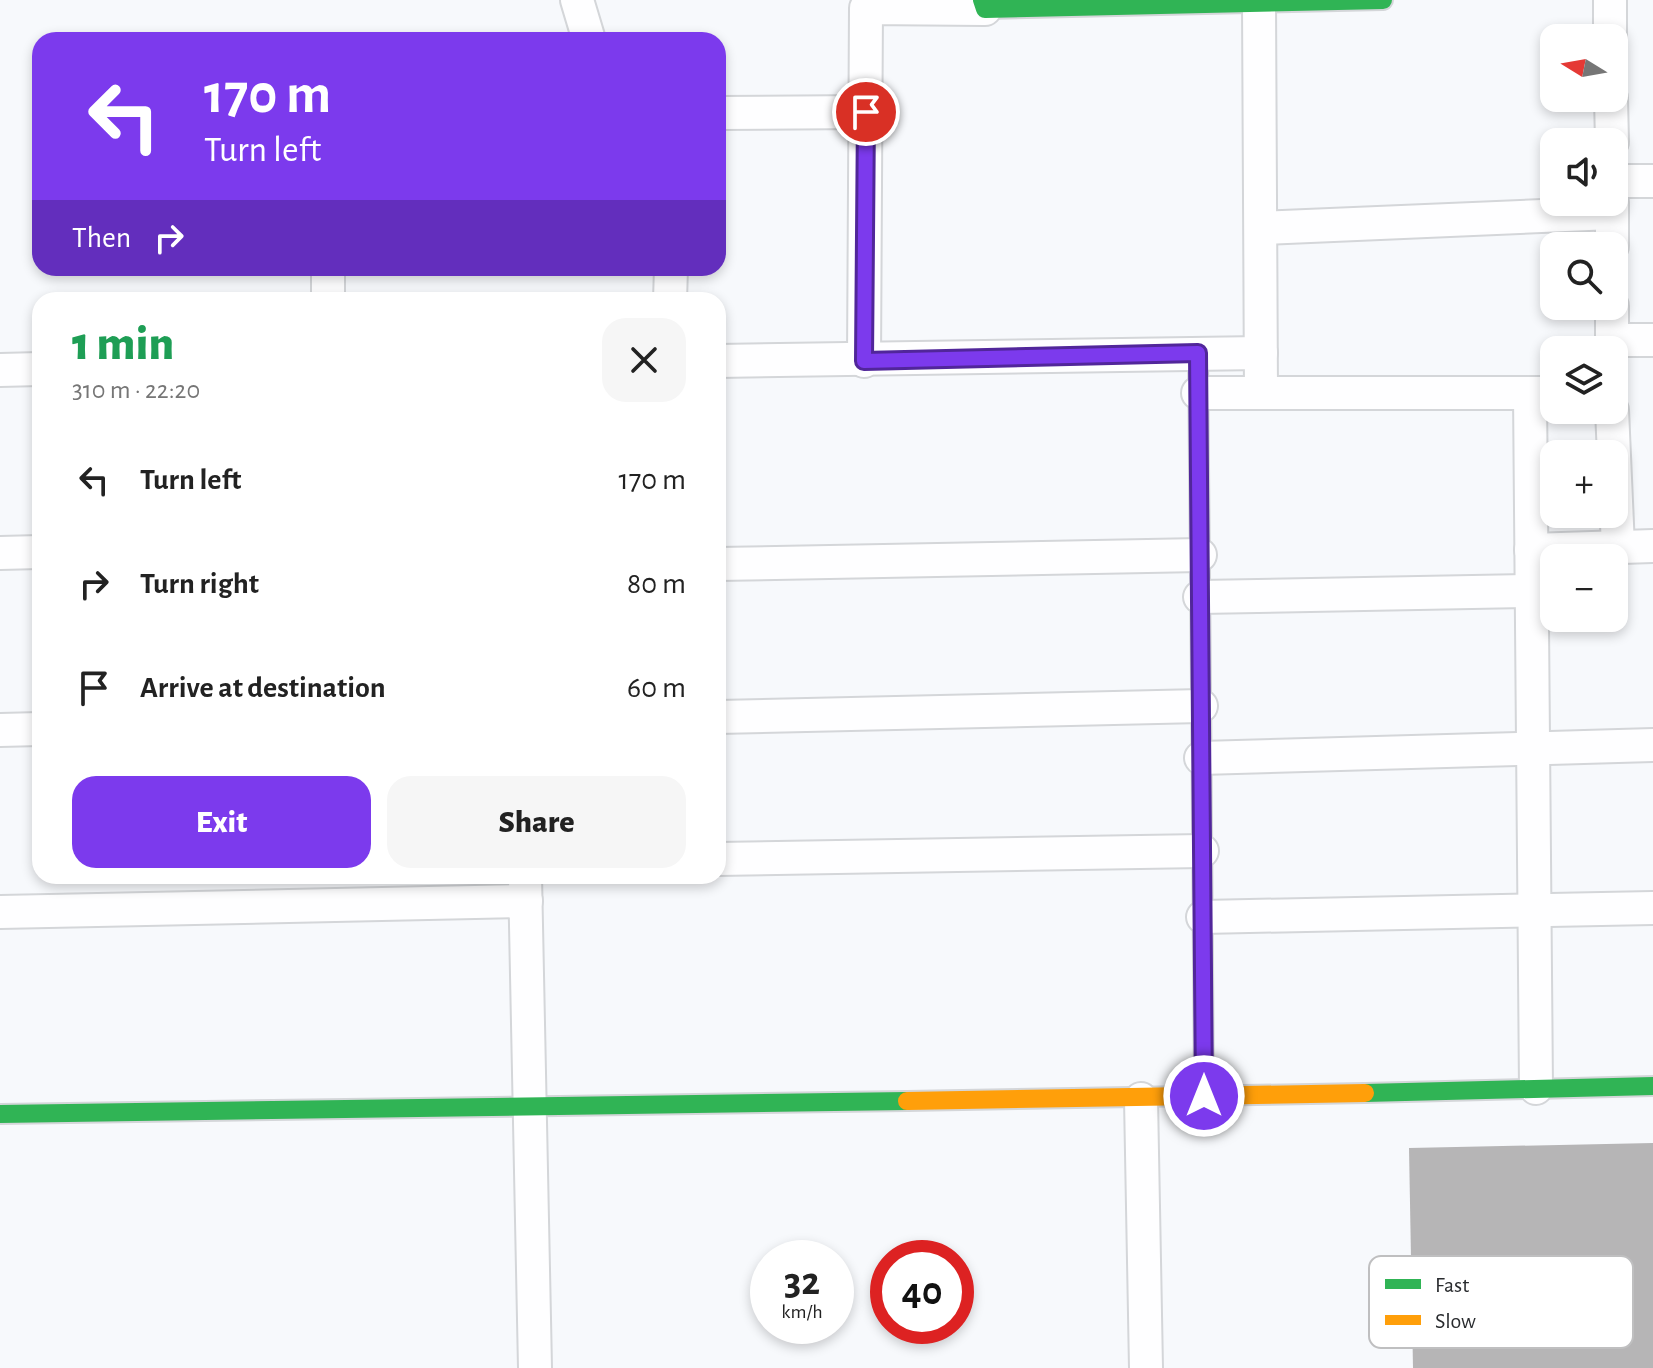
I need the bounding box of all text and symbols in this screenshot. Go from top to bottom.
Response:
north arrow [1540,24,1628,112]
map controls [1540,24,1628,632]
icon: left [72,64,176,168]
text: 170 m [204,67,331,123]
pin [832,78,900,146]
icon: arrive [844,90,888,134]
button: sound [1540,128,1628,216]
text: Turn left [204,132,321,168]
icon: right [147,216,191,260]
text: Then [72,223,131,253]
button: search [1540,232,1628,320]
button: close [602,318,686,402]
text: 1 min [72,321,174,369]
button: layers [1540,336,1628,424]
text: 310 m · 22:20 [72,377,200,403]
button: + [1540,440,1628,528]
icon: left [72,458,116,502]
text: Turn left [140,465,241,495]
text: 170 m [618,465,686,495]
button: − [1540,544,1628,632]
icon: right [72,562,116,606]
text: Turn right [140,569,259,599]
text: 80 m [627,569,686,599]
icon: arrive [72,666,116,710]
text: Arrive at destination [140,673,386,703]
text: 60 m [627,673,686,703]
button: Exit [72,776,371,868]
button: Share [387,776,686,868]
position arrow [1162,1054,1246,1138]
speed limit sign: 40 [870,1240,974,1344]
legend [1369,1256,1633,1348]
text: 32 [784,1262,820,1302]
text: Fast [1435,1274,1469,1296]
text: km/h [781,1302,823,1322]
text: Slow [1435,1310,1476,1332]

